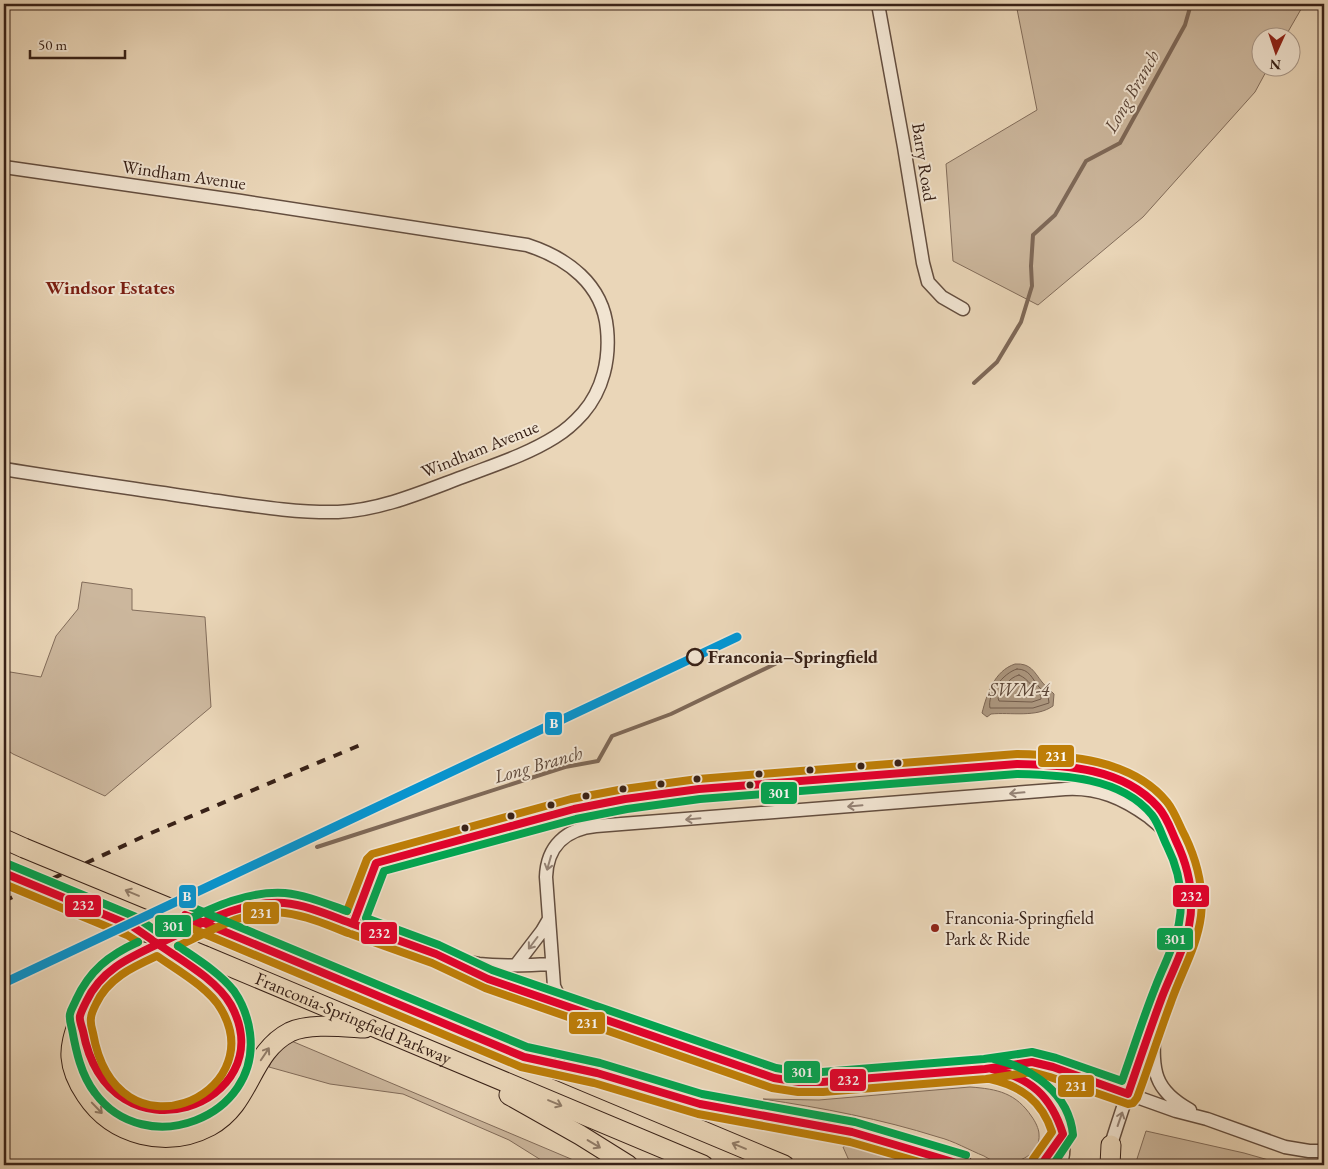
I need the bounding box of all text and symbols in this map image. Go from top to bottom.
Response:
scale bar [30,28,125,60]
north arrow [1250,28,1300,78]
text: 50 m [38,35,67,54]
water label: Long Branch [1097,46,1165,138]
text: N [1269,56,1281,74]
street label: Barry Road [907,121,942,204]
street label: Windham Avenue [121,154,247,195]
district label: Windsor Estates [45,275,175,300]
street label: Windham Avenue [418,414,542,483]
place label: Franconia–Springfield [708,645,878,668]
marker: Franconia–Springfield [686,648,704,666]
water label: SWM-4 [987,677,1051,702]
line badge: B [544,711,563,736]
text: B [550,714,559,732]
water label: Long Branch [490,740,585,789]
line badge: 231 [1037,744,1075,768]
text: 231 [1045,747,1067,765]
unlabelled marker [893,758,903,768]
unlabelled marker [856,761,866,771]
unlabelled marker [805,765,815,775]
unlabelled marker [754,769,764,779]
unlabelled marker [692,774,702,784]
unlabelled marker [656,779,666,789]
unlabelled marker [745,780,755,790]
line badge: 301 [760,781,798,805]
unlabelled marker [618,784,628,794]
text: 301 [768,784,790,802]
one-way arrow [1009,788,1025,797]
unlabelled marker [581,791,591,801]
unlabelled marker [546,800,556,810]
one-way arrow [847,801,863,810]
unlabelled marker [506,811,516,821]
one-way arrow [685,814,701,823]
unlabelled marker [460,823,470,833]
one-way arrow [543,855,553,871]
line badge: B [178,884,197,909]
line badge: 232 [1172,884,1210,908]
one-way arrow [125,887,140,897]
text: B [183,887,192,905]
text: 232 [1180,887,1203,905]
line badge: 232 [64,894,102,918]
text: 232 [72,896,95,914]
line badge: 231 [242,901,280,925]
text: 231 [250,904,272,922]
place label: Franconia-Springfield Park & Ride [945,906,1095,950]
line badge: 301 [154,914,192,938]
text: 301 [162,917,184,935]
line badge: 232 [360,921,398,945]
marker: Franconia-Springfield Park & Ride [929,922,941,934]
text: 232 [368,924,391,942]
line badge: 301 [1156,927,1194,951]
text: 301 [1164,930,1186,948]
one-way arrow [528,936,539,949]
street label: Franconia-Springfield Parkway [252,967,455,1069]
line badge: 231 [568,1011,606,1035]
text: 231 [576,1014,598,1032]
one-way arrow [259,1047,270,1061]
line badge: 301 [783,1060,821,1084]
text: 301 [791,1063,813,1081]
line badge: 232 [829,1068,867,1092]
text: 232 [837,1071,860,1089]
line badge: 231 [1057,1074,1095,1098]
text: 231 [1065,1077,1087,1095]
one-way arrow [547,1099,562,1109]
one-way arrow [91,1102,103,1115]
one-way arrow [1115,1112,1125,1128]
one-way arrow [586,1139,600,1149]
one-way arrow [732,1141,747,1151]

